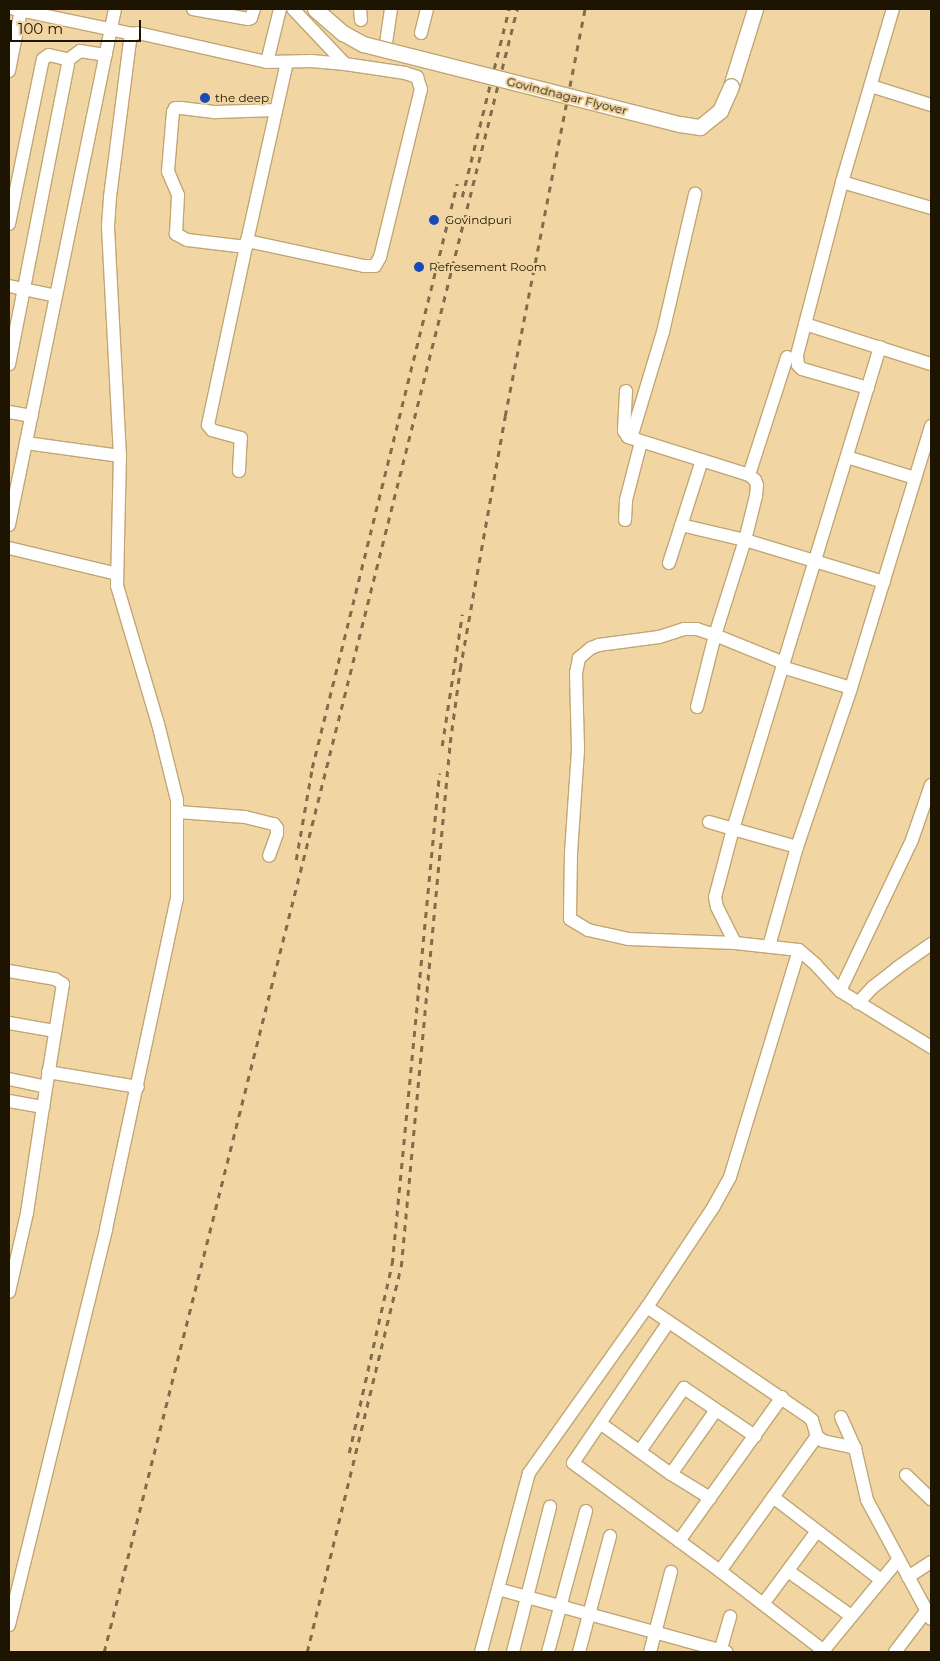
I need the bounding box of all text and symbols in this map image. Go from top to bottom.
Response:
scale bar [12,10,144,42]
text: 100 m [18,19,63,38]
street label: Govindnagar Flyover [505,74,629,118]
place label: the deep [215,91,269,105]
marker: the deep [199,92,211,104]
marker: Govindpuri [427,213,441,227]
place label: Govindpuri [445,213,512,227]
place label: Refresement Room [429,260,547,274]
marker: Refresement Room [413,261,425,273]

